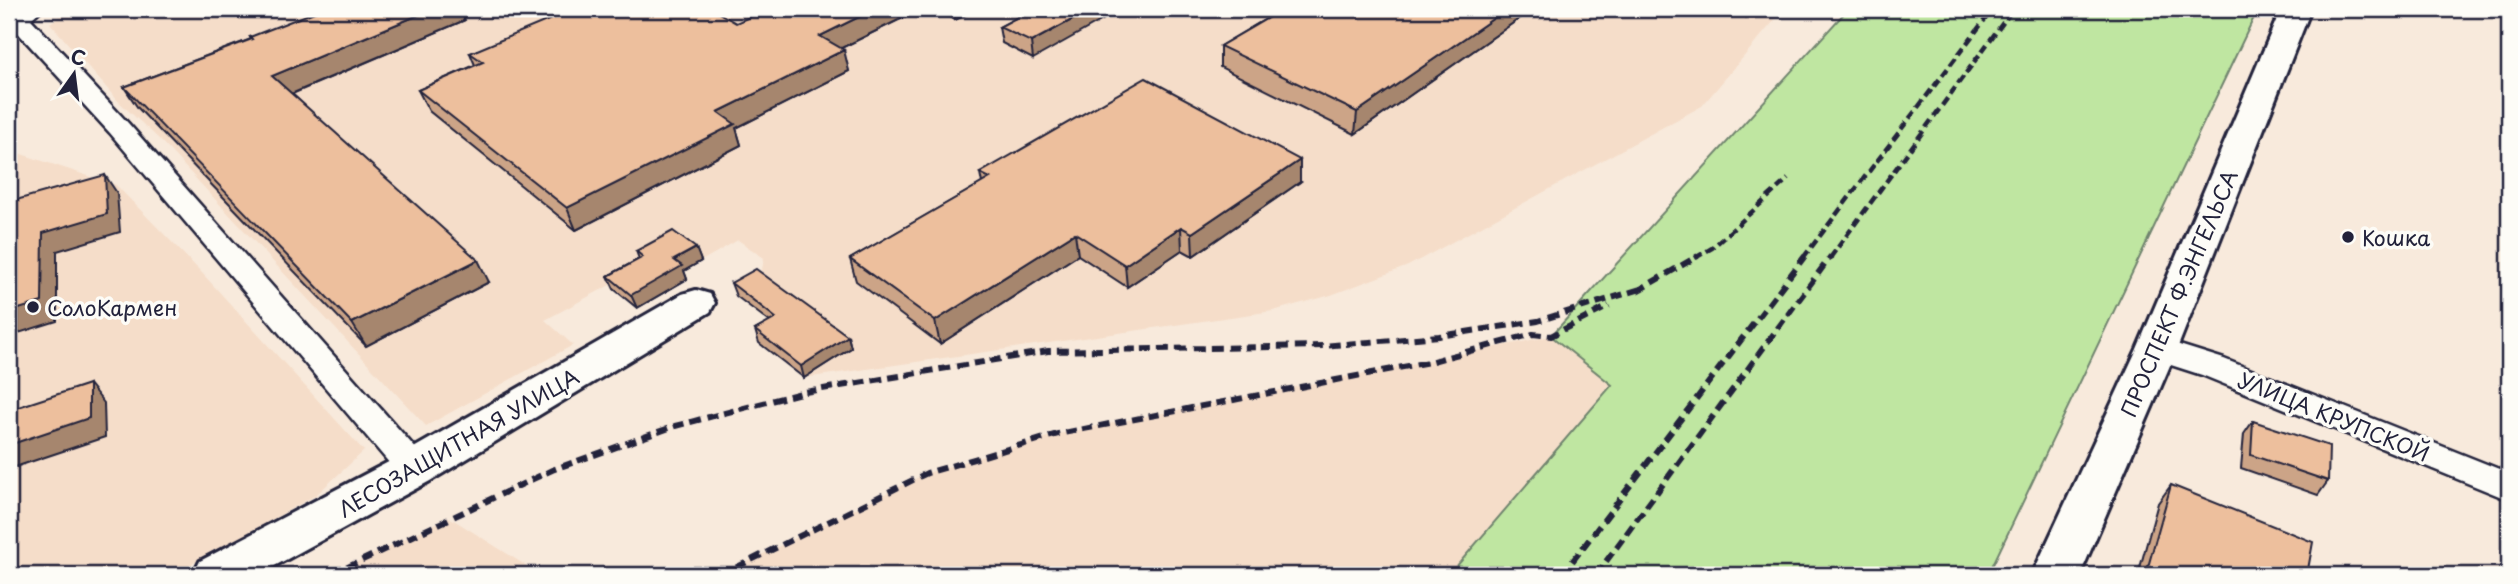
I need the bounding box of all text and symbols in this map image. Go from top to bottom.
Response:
north arrow [38,38,108,108]
text: С [68,41,89,72]
street label: ПРОСПЕКТ Ф.ЭНГЕЛЬСА [2111,165,2245,421]
place label: Кошка [2362,221,2431,253]
marker: Кошка [2340,229,2356,245]
place label: СолоКармен [47,291,177,323]
marker: СолоКармен [25,299,41,315]
street label: ЛЕСОЗАЩИТНАЯ УЛИЦА [332,360,584,524]
street label: УЛИЦА КРУПСКОЙ [2233,363,2435,469]

